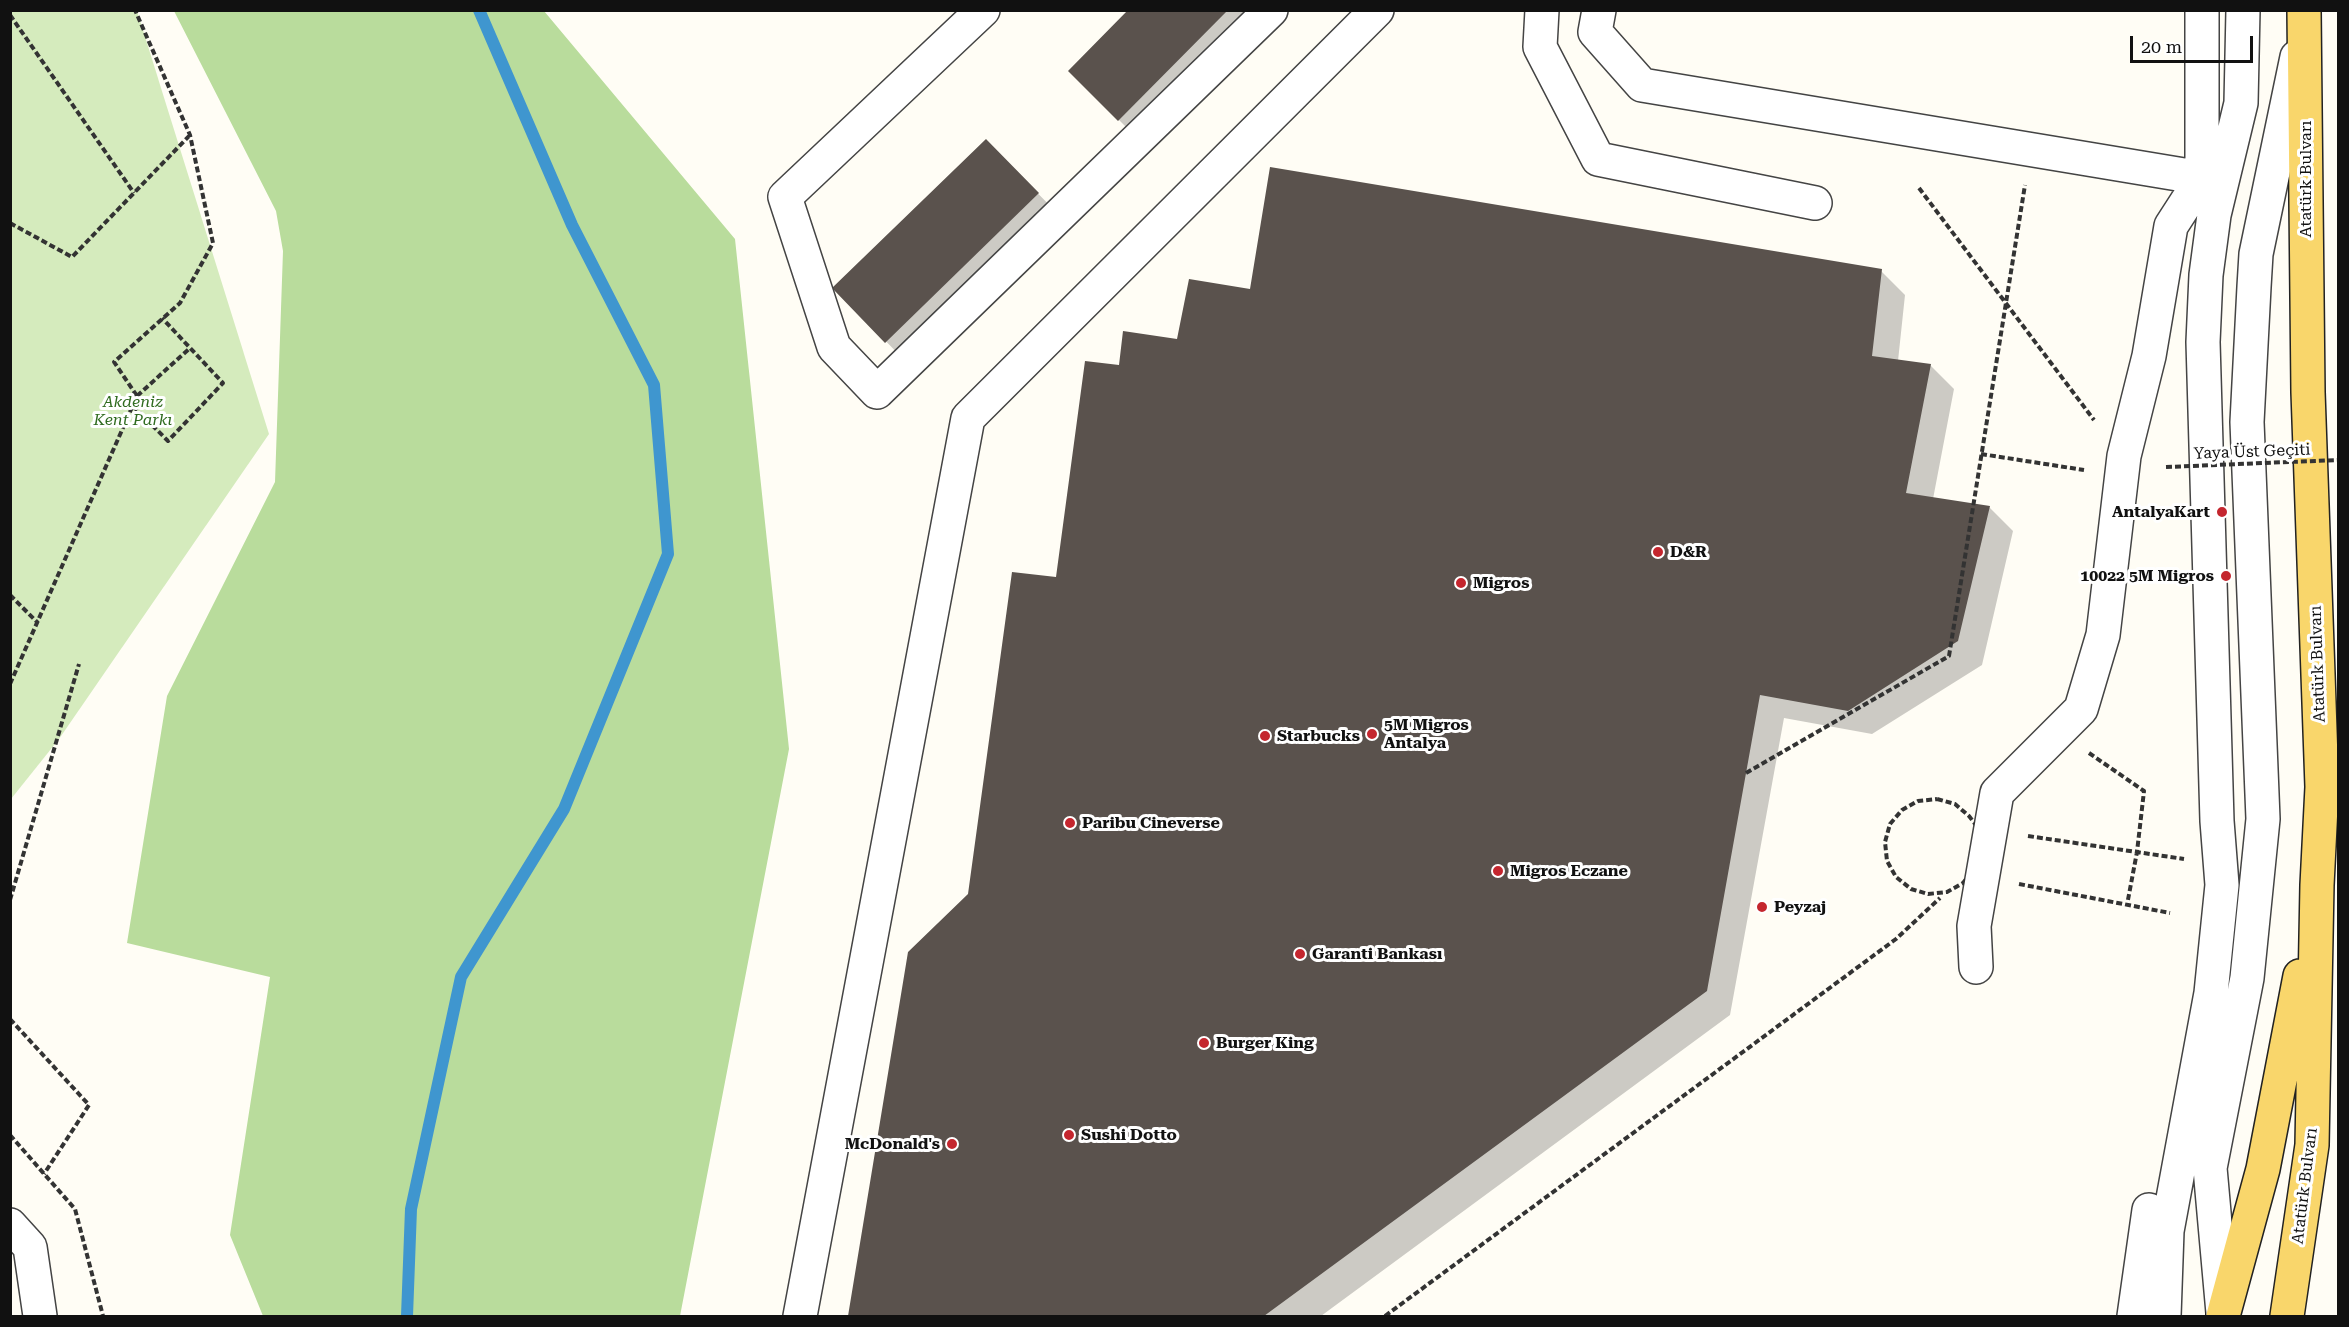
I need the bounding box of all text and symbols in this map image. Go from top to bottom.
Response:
scale bar [2133,24,2256,62]
text: 20 m [2141,36,2182,57]
street label: Atatürk Bulvarı [2296,121,2316,237]
park label: Akdeniz Kent Parkı [94,392,172,430]
street label: Yaya Üst Geçiti [2193,440,2311,464]
place label: AntalyaKart [2112,502,2210,522]
marker: AntalyaKart [2215,505,2229,519]
place label: D&R [1670,542,1707,562]
marker: D&R [1651,545,1665,559]
place label: 10022 5M Migros [2080,566,2214,586]
marker: 10022 5M Migros [2219,569,2233,583]
place label: Migros [1473,573,1529,593]
marker: Migros [1454,576,1468,590]
street label: Atatürk Bulvarı [2306,605,2330,723]
place label: 5M Migros Antalya [1384,715,1469,753]
place label: Starbucks [1277,726,1360,746]
marker: 5M Migros Antalya [1365,727,1379,741]
marker: Starbucks [1258,729,1272,743]
place label: Paribu Cineverse [1082,813,1220,833]
marker: Paribu Cineverse [1063,816,1077,830]
place label: Migros Eczane [1510,861,1628,881]
marker: Migros Eczane [1491,864,1505,878]
place label: Peyzaj [1774,897,1826,917]
marker: Peyzaj [1755,900,1769,914]
place label: Garanti Bankası [1312,944,1442,964]
marker: Garanti Bankası [1293,947,1307,961]
place label: Burger King [1216,1033,1314,1053]
marker: Burger King [1197,1036,1211,1050]
place label: Sushi Dotto [1081,1125,1177,1145]
street label: Atatürk Bulvarı [2288,1127,2322,1245]
marker: Sushi Dotto [1062,1128,1076,1142]
place label: McDonald's [845,1134,940,1154]
marker: McDonald's [945,1137,959,1151]

